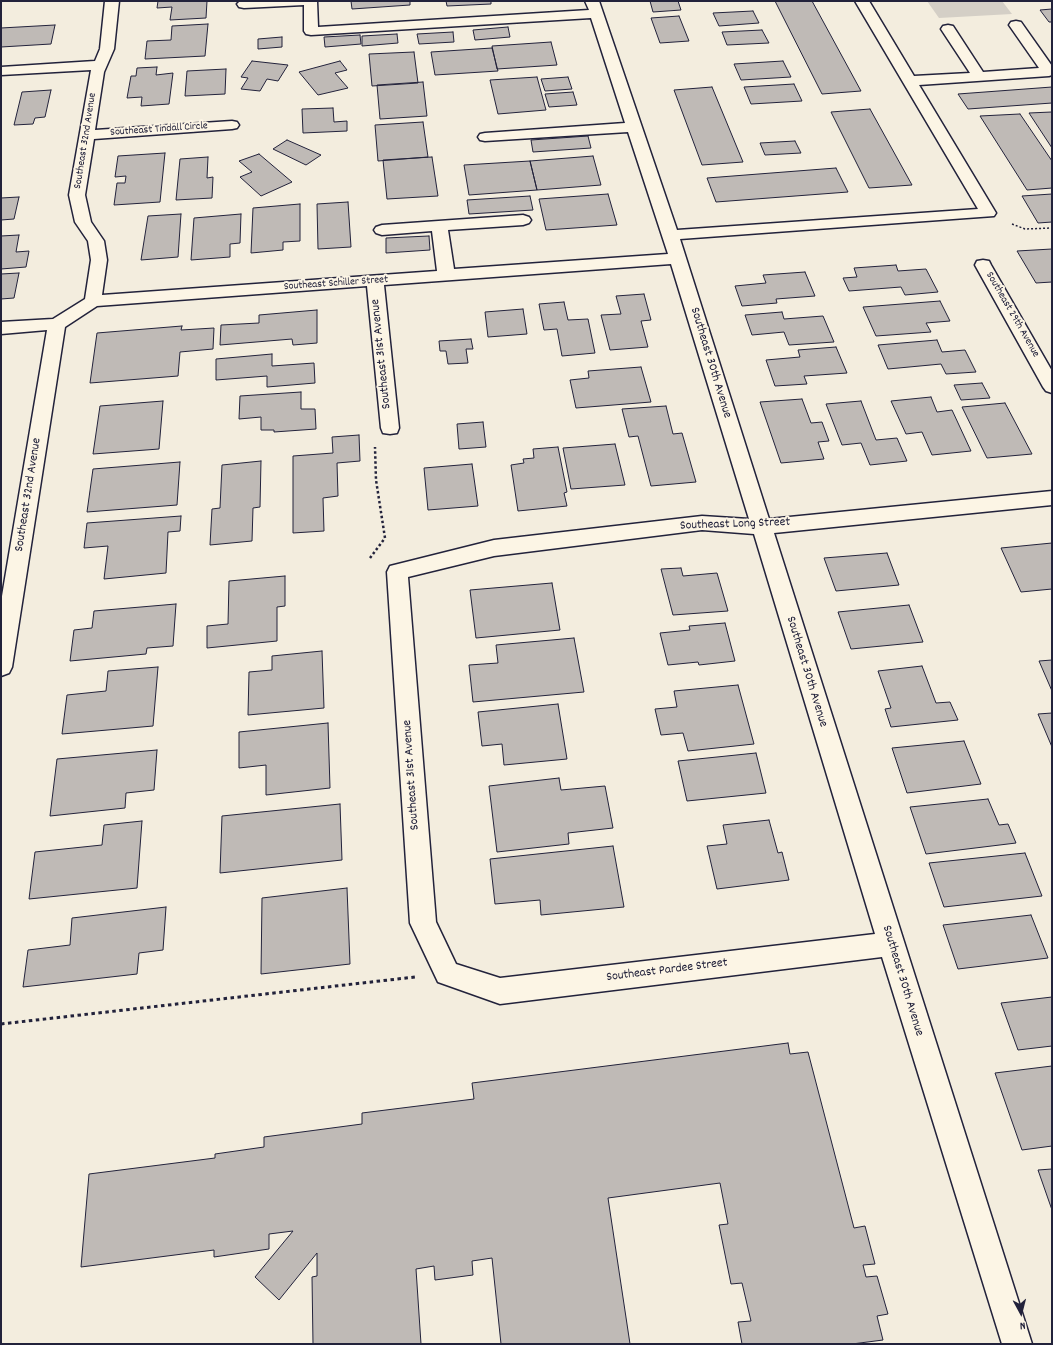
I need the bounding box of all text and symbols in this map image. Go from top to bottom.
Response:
street label: Southeast 32nd Avenue [72,92,100,190]
street label: Southeast Tindall Circle [110,120,208,140]
street label: Southeast 29th Avenue [982,270,1042,360]
street label: Southeast Schiller Street [283,274,389,294]
street label: Southeast 31st Avenue [368,298,396,410]
street label: Southeast 30th Avenue [686,306,734,420]
street label: Southeast 32nd Avenue [12,437,46,553]
street label: Southeast Long Street [680,515,790,535]
street label: Southeast 30th Avenue [782,615,830,729]
street label: Southeast 31st Avenue [400,719,424,831]
street label: Southeast 30th Avenue [878,924,926,1038]
street label: Southeast Pardee Street [606,956,728,986]
north arrow [1001,1293,1041,1333]
text: N [1019,1317,1026,1333]

